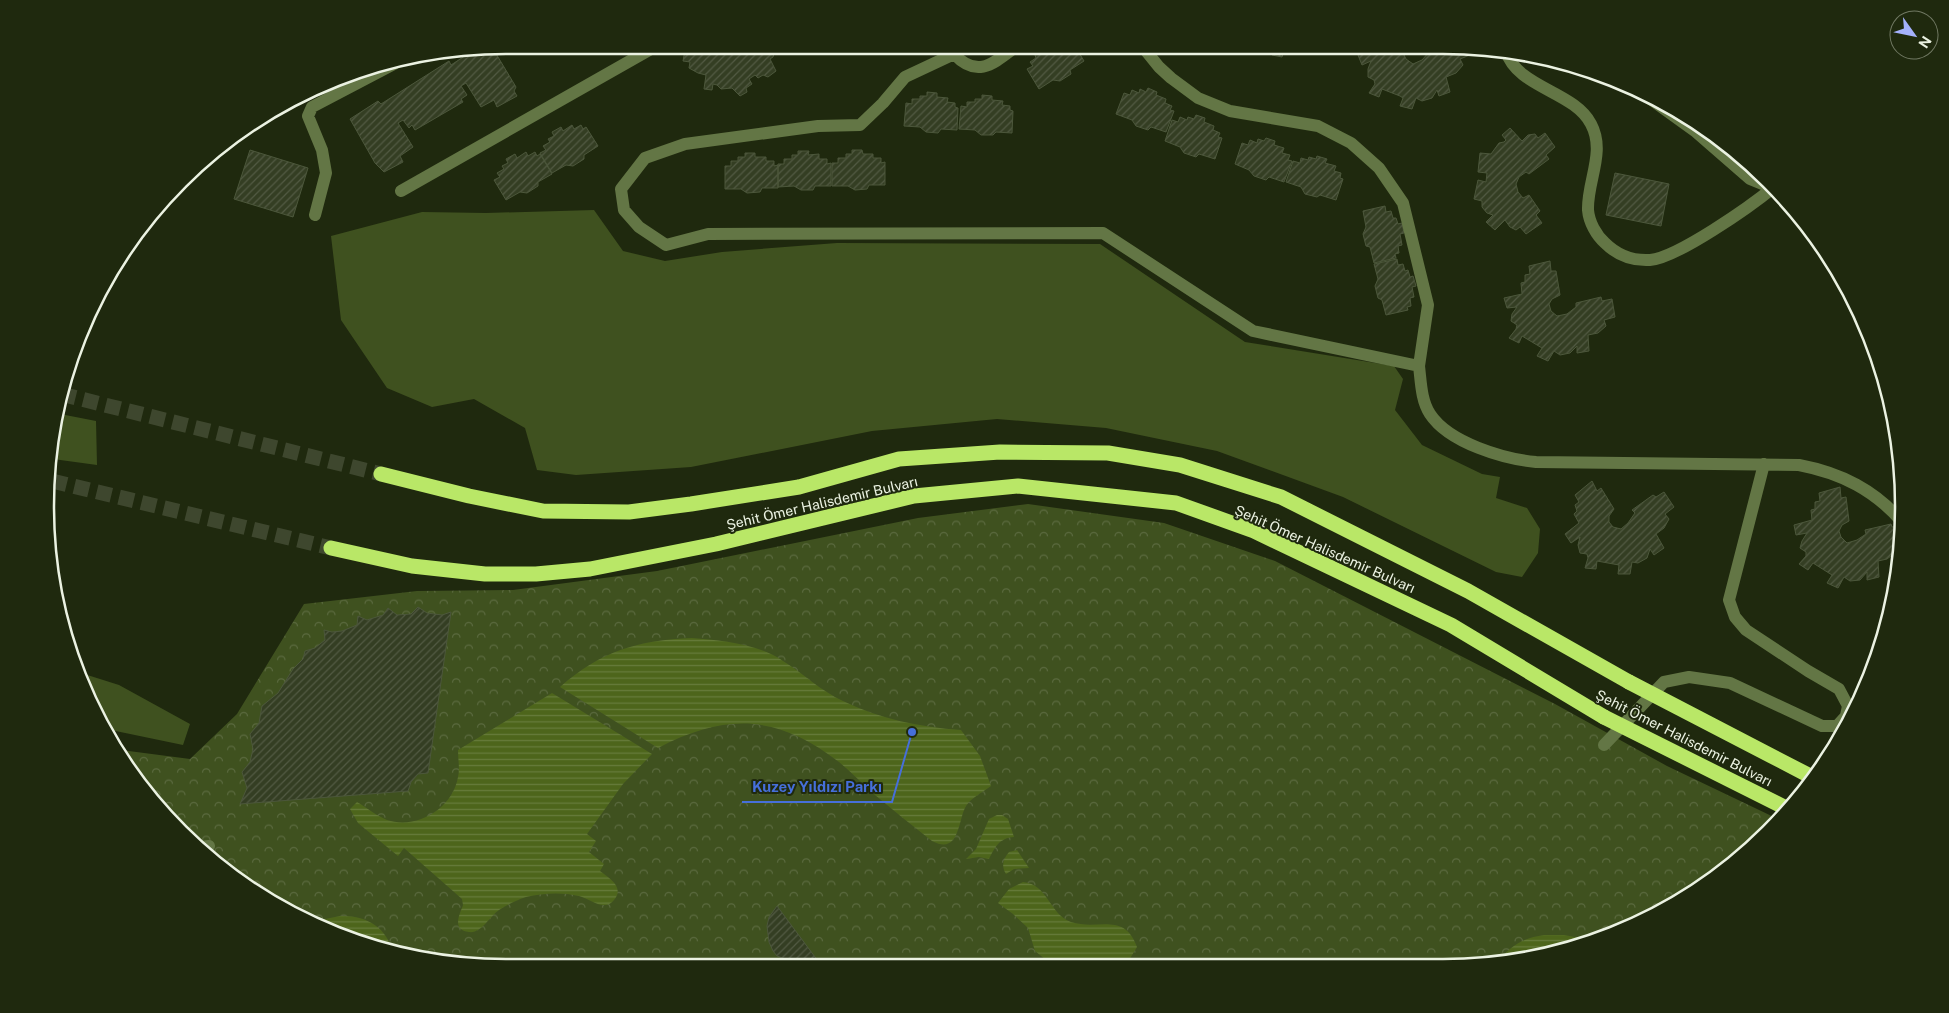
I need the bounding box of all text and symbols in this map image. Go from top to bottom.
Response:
north arrow [1889,10,1939,60]
text: N [1915,33,1935,51]
street label: Şehit Ömer Halisdemir Bulvarı [724,471,919,533]
street label: Şehit Ömer Halisdemir Bulvarı [1232,500,1419,596]
street label: Şehit Ömer Halisdemir Bulvarı [1593,685,1776,790]
callout: Kuzey Yıldızı Parkı [742,772,892,802]
text: Kuzey Yıldızı Parkı [752,778,882,795]

